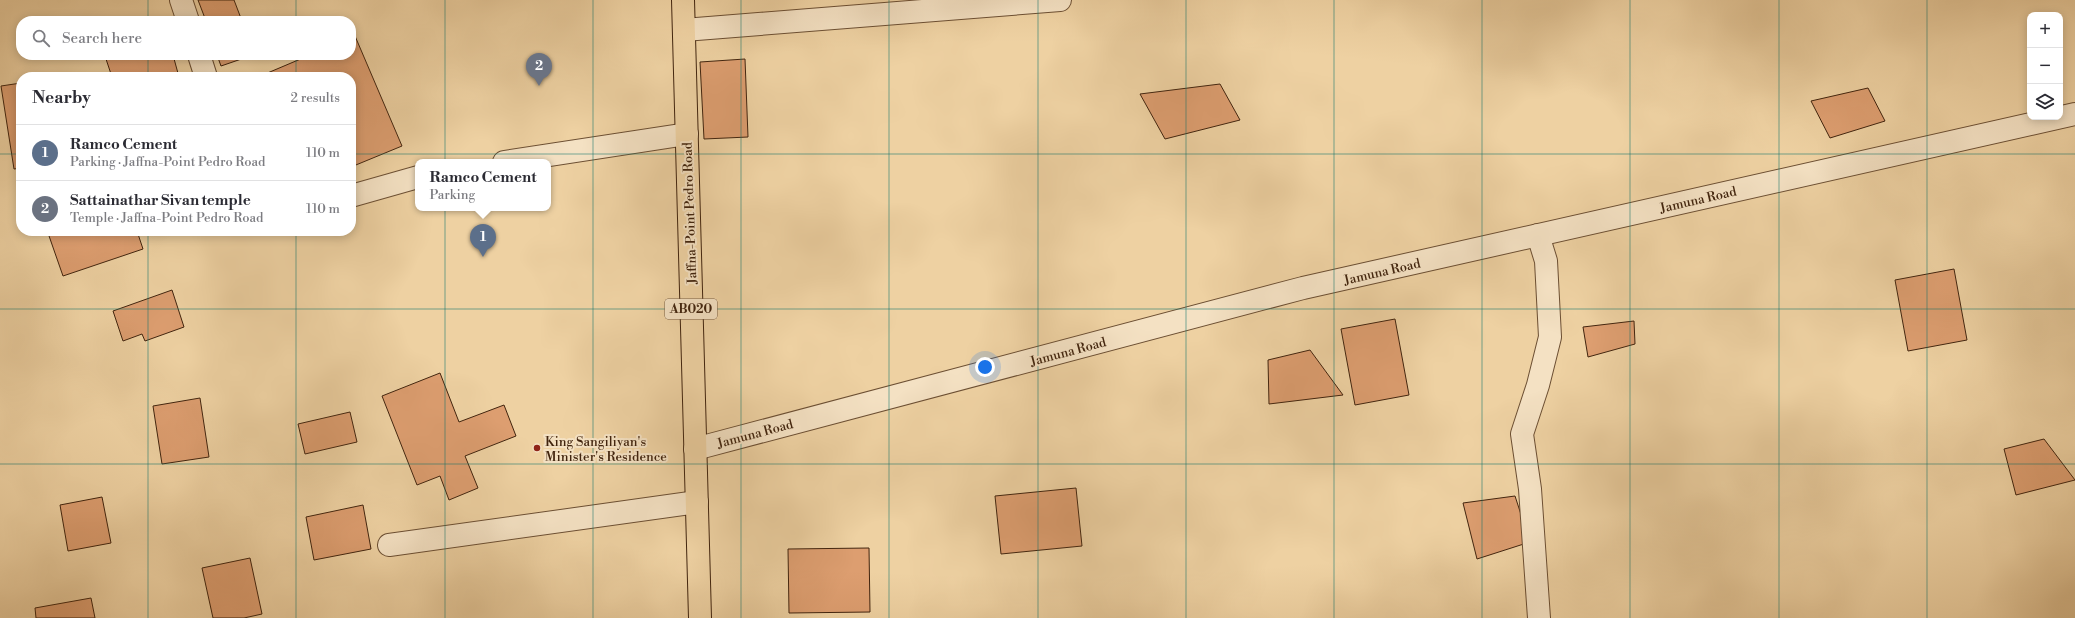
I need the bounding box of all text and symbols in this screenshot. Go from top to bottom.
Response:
map controls [2027,12,2063,120]
button: + [2027,12,2063,48]
search box [16,16,356,60]
icon: search [30,27,52,49]
text: Search here [62,29,142,48]
button: − [2027,48,2063,84]
pin: 2 [526,53,552,86]
button: layers [2027,84,2063,120]
text: Nearby [32,87,91,109]
text: 2 results [291,90,340,106]
text: Ramco Cement [70,135,177,154]
street label: Jaffna-Point Pedro Road [680,141,701,285]
text: 1 [42,145,48,161]
text: 110 m [306,145,340,161]
text: Parking · Jaffna-Point Pedro Road [70,154,266,170]
popup [415,159,551,211]
text: Ramco Cement [429,168,537,187]
street label: Jamuna Road [1657,183,1739,217]
text: Parking [429,187,475,203]
text: Sattainathar Sivan temple [70,191,251,210]
text: 2 [41,201,49,217]
text: 110 m [306,201,340,217]
text: Temple · Jaffna-Point Pedro Road [70,210,264,226]
pin: 1 [470,224,496,257]
street label: Jamuna Road [1341,255,1423,289]
road number: AB020 [665,299,717,319]
street label: Jamuna Road [1028,334,1109,370]
your location [975,357,995,377]
street label: Jamuna Road [715,416,796,452]
place label: King Sangiliyan's Minister's Residence [545,434,667,465]
marker: King Sangiliyan's Minister's Residence [532,443,542,453]

